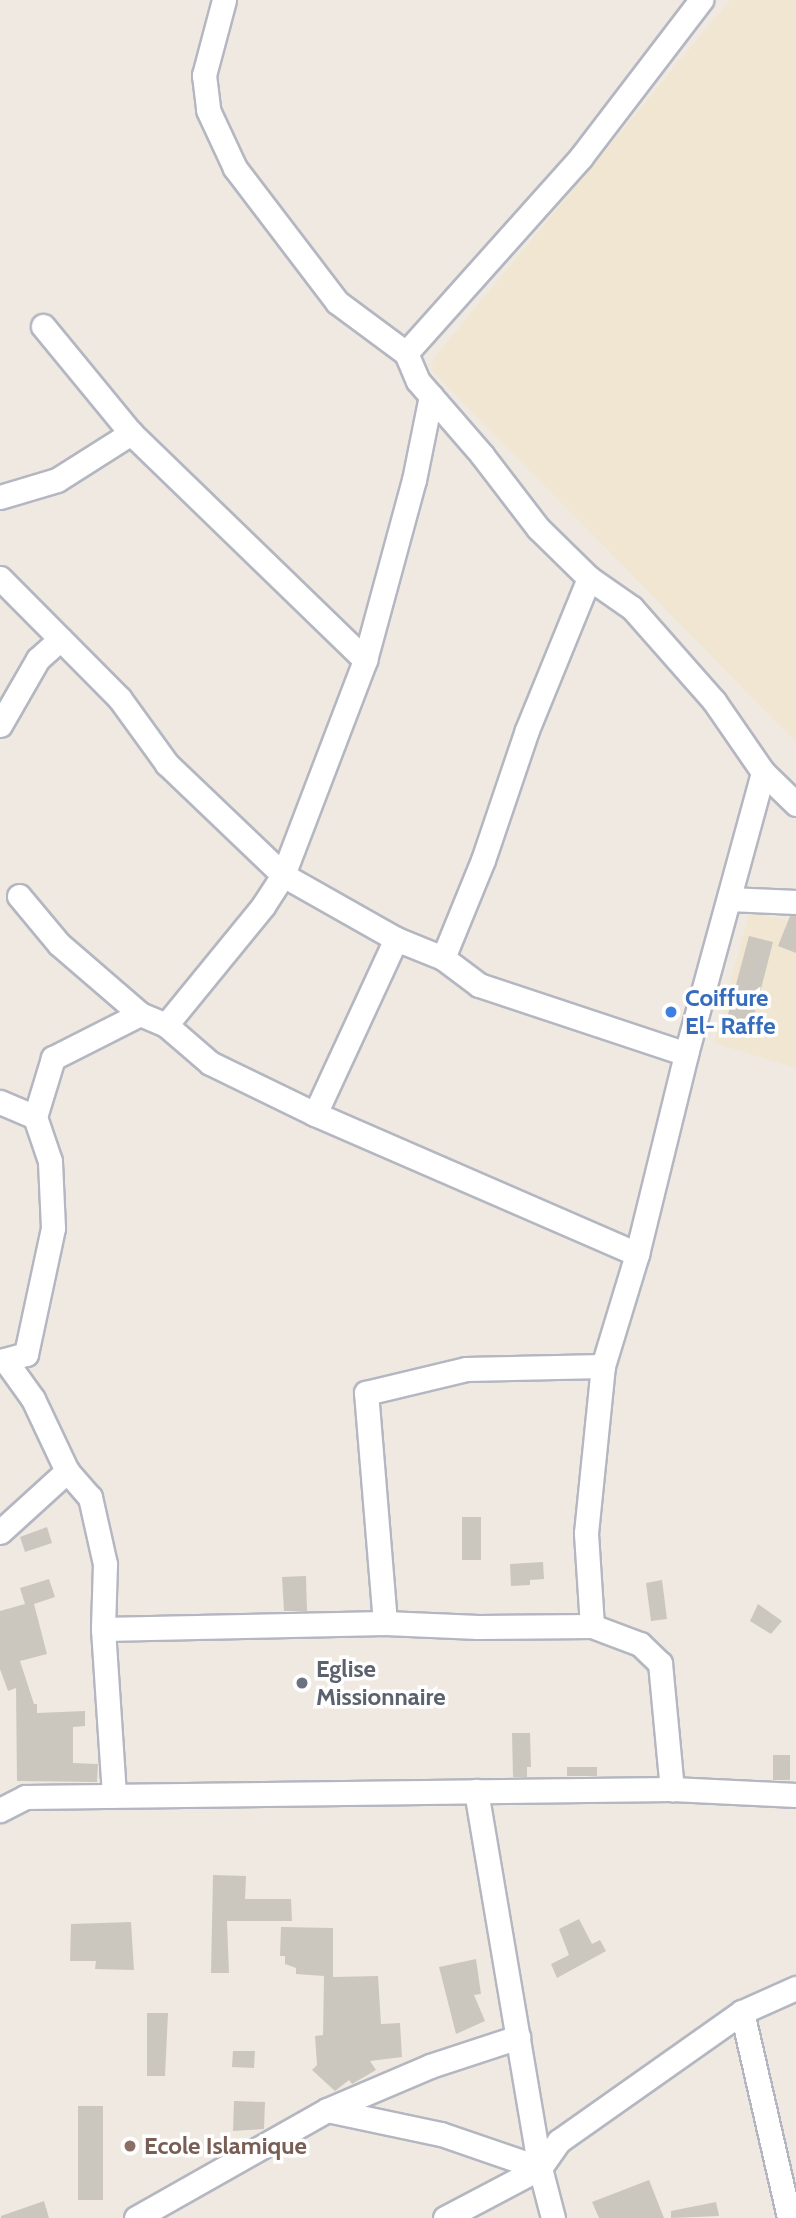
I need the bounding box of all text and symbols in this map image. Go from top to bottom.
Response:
place label: Coiffure El- Raffe [685,984,776,1040]
marker: Coiffure El- Raffe [663,1004,679,1020]
place label: Eglise Missionnaire [316,1655,446,1711]
marker: Eglise Missionnaire [294,1675,310,1691]
place label: Ecole Islamique [144,2132,307,2160]
marker: Ecole Islamique [122,2138,138,2154]

